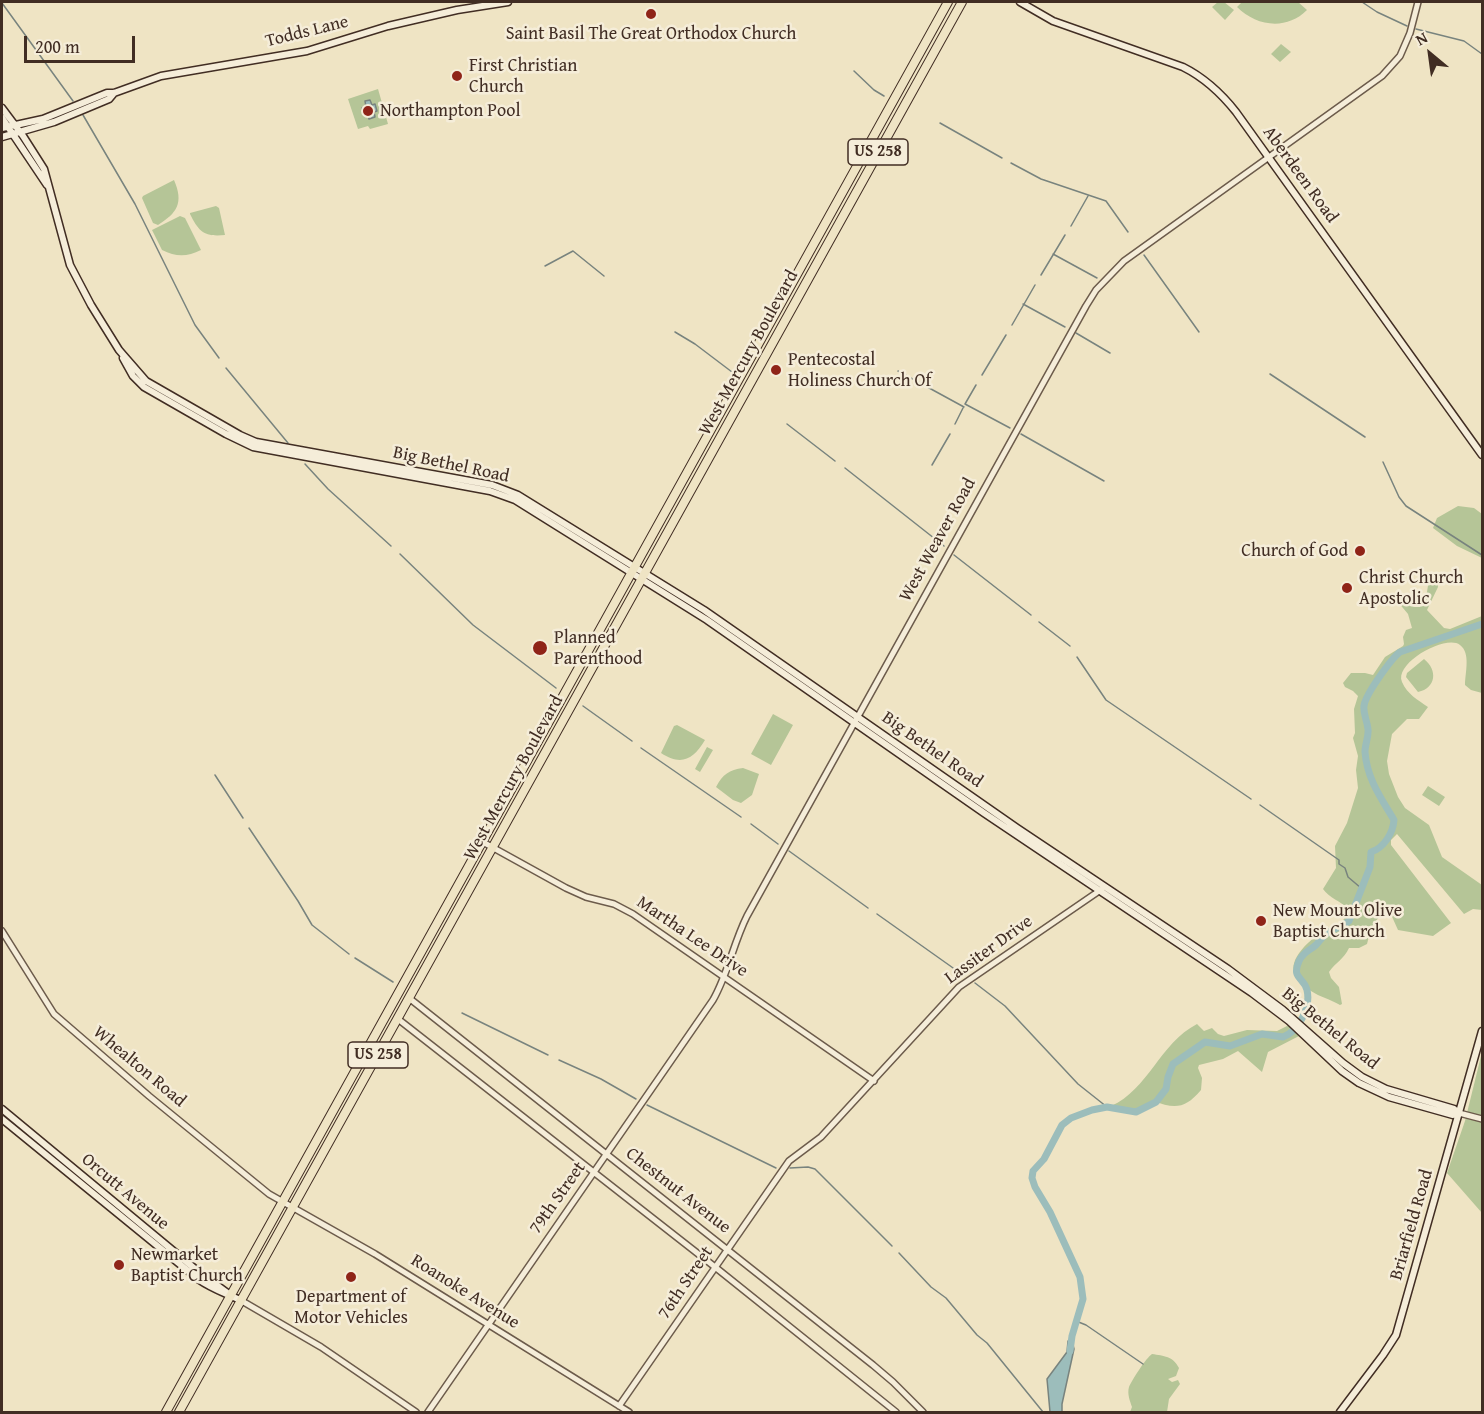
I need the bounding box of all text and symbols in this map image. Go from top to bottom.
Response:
marker: Saint Basil The Great Orthodox Church [644,7,658,21]
street label: Todds Lane [263,11,351,53]
place label: Saint Basil The Great Orthodox Church [506,23,796,45]
scale bar [27,24,138,62]
north arrow [1400,24,1460,84]
text: N [1411,25,1432,51]
text: 200 m [35,33,80,60]
place label: First Christian Church [469,55,577,98]
marker: First Christian Church [450,69,464,83]
place label: Northampton Pool [380,100,520,122]
marker: Northampton Pool [361,104,375,118]
street label: Aberdeen Road [1258,122,1342,228]
road number: US 258 [848,139,908,165]
street label: West Mercury Boulevard [695,267,803,439]
place label: Pentecostal Holiness Church Of [788,349,931,392]
marker: Pentecostal Holiness Church Of [769,363,783,377]
street label: Big Bethel Road [391,442,511,488]
street label: West Weaver Road [895,474,981,606]
place label: Church of God [1241,540,1348,562]
marker: Church of God [1353,544,1367,558]
place label: Christ Church Apostolic [1359,567,1463,610]
marker: Christ Church Apostolic [1340,581,1354,595]
place label: Planned Parenthood [554,627,642,670]
marker: Planned Parenthood [531,639,549,657]
street label: West Mercury Boulevard [460,692,568,864]
street label: Big Bethel Road [877,707,987,793]
street label: Martha Lee Drive [632,892,752,982]
place label: New Mount Olive Baptist Church [1273,900,1402,942]
street label: Lassiter Drive [941,911,1037,989]
marker: New Mount Olive Baptist Church [1254,914,1268,928]
street label: Big Bethel Road [1277,983,1383,1075]
street label: Whealton Road [88,1022,190,1112]
road number: US 258 [348,1042,408,1068]
street label: Chestnut Avenue [621,1143,735,1239]
street label: Orcutt Avenue [77,1149,173,1235]
street label: 79th Street [525,1158,591,1238]
street label: Briarfield Road [1386,1167,1438,1283]
street label: 76th Street [654,1242,718,1324]
place label: Newmarket Baptist Church [131,1244,243,1286]
street label: Roanoke Avenue [407,1250,523,1334]
marker: Newmarket Baptist Church [112,1258,126,1272]
marker: Department of Motor Vehicles [344,1270,358,1284]
place label: Department of Motor Vehicles [294,1286,408,1328]

